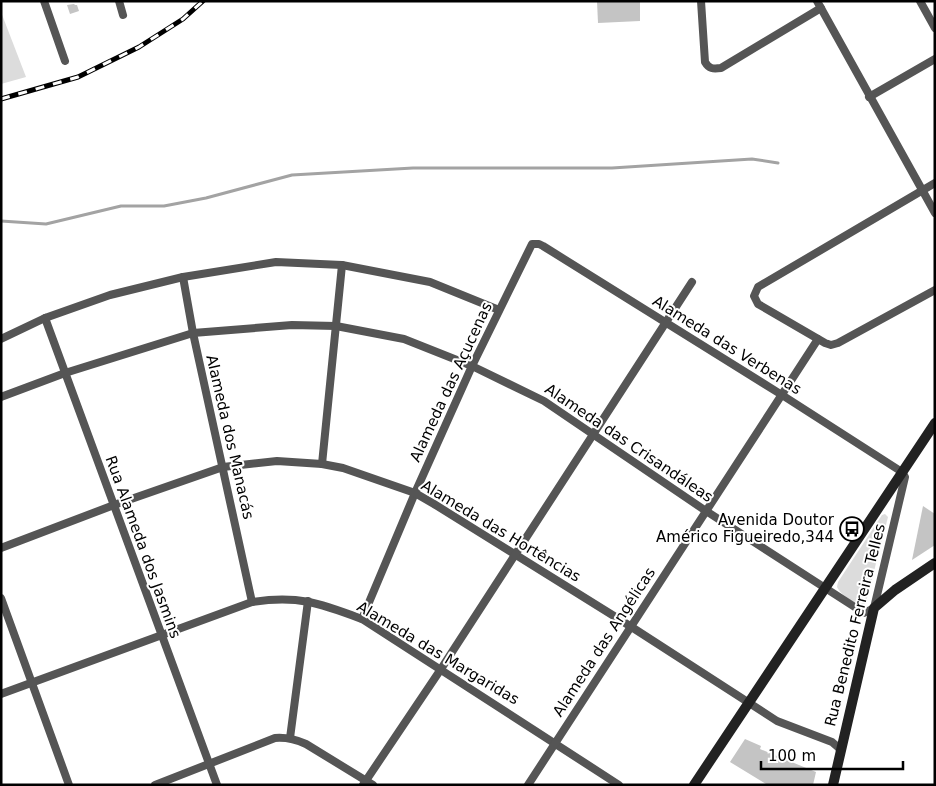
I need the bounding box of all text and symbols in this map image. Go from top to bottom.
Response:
street label: Alameda das Verbenas [649,292,805,398]
street label: Alameda das Açucenas [406,299,496,465]
street label: Alameda dos Manacás [202,353,258,521]
street label: Alameda das Crisandáleas [542,380,717,506]
street label: Rua Alameda dos Jasmins [102,453,185,641]
street label: Alameda das Hortências [418,476,584,586]
place label: Avenida Doutor Américo Figueiredo,344 [656,511,835,546]
bus stop icon: Avenida Doutor Américo Figueiredo,344 [839,516,865,542]
street label: Rua Benedito Ferreira Telles [821,521,889,728]
street label: Alameda das Angélicas [549,564,659,720]
street label: Alameda das Margaridas [354,597,522,709]
scale bar [761,738,904,770]
text: 100 m [768,747,816,765]

